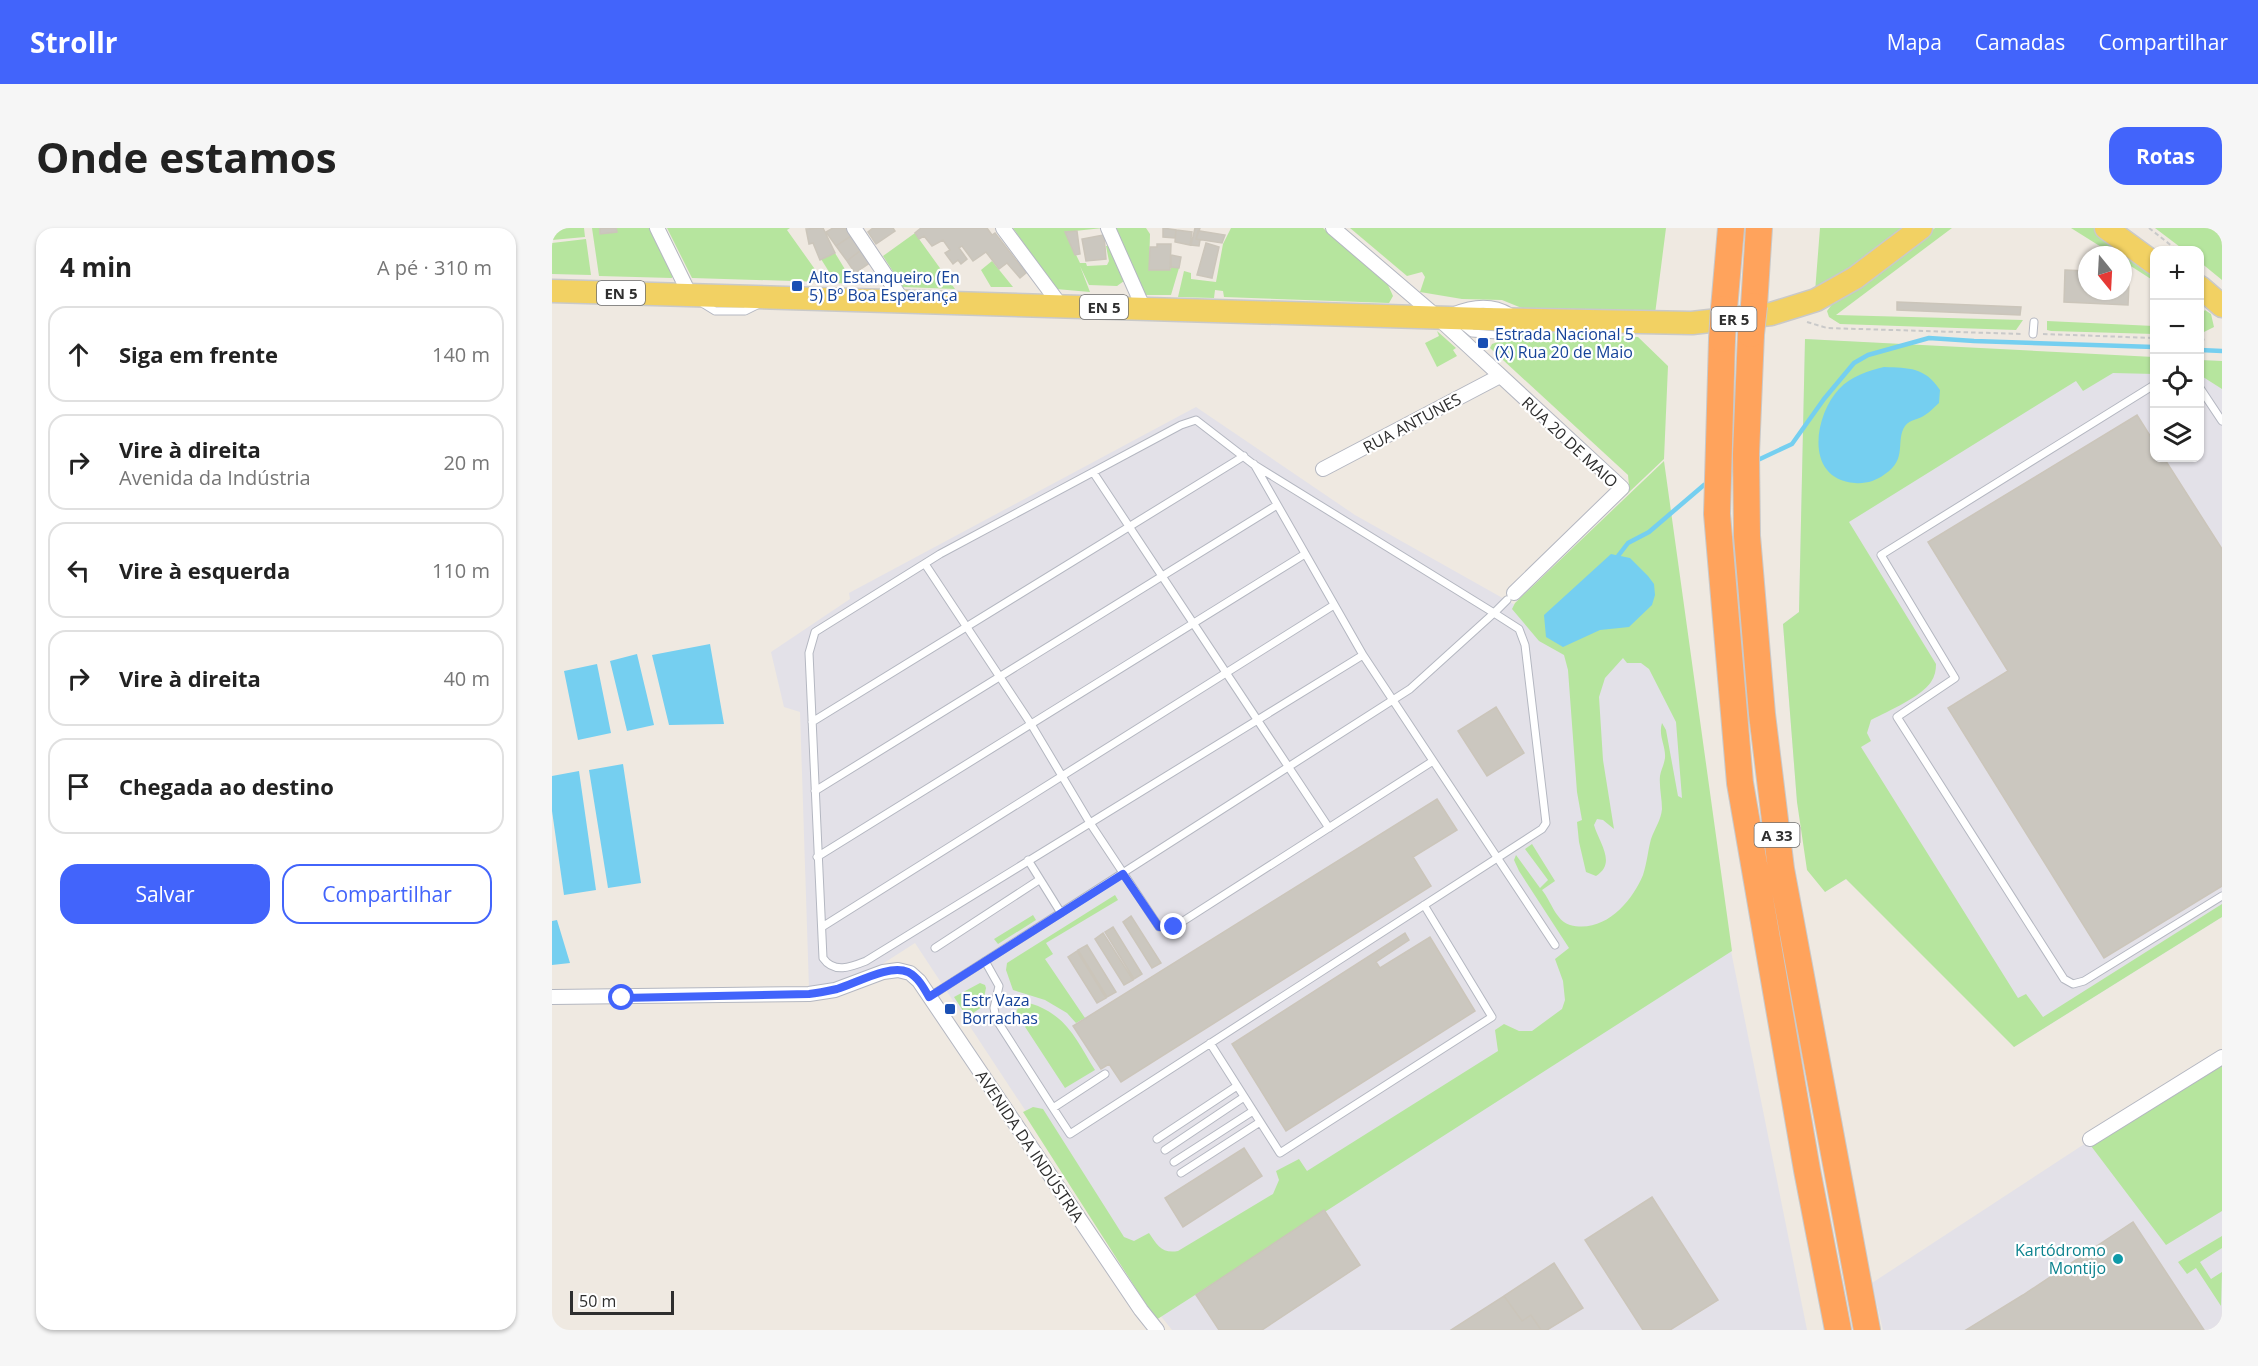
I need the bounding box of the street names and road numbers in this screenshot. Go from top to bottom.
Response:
road number: EN 5 [597,281,645,305]
road number: EN 5 [1080,295,1128,319]
road number: ER 5 [1712,307,1756,331]
street label: RUA ANTUNES [1359,388,1465,458]
street label: RUA 20 DE MAIO [1517,392,1623,492]
road number: A 33 [1754,823,1800,847]
street label: AVENIDA DA INDÚSTRIA [971,1066,1090,1227]

